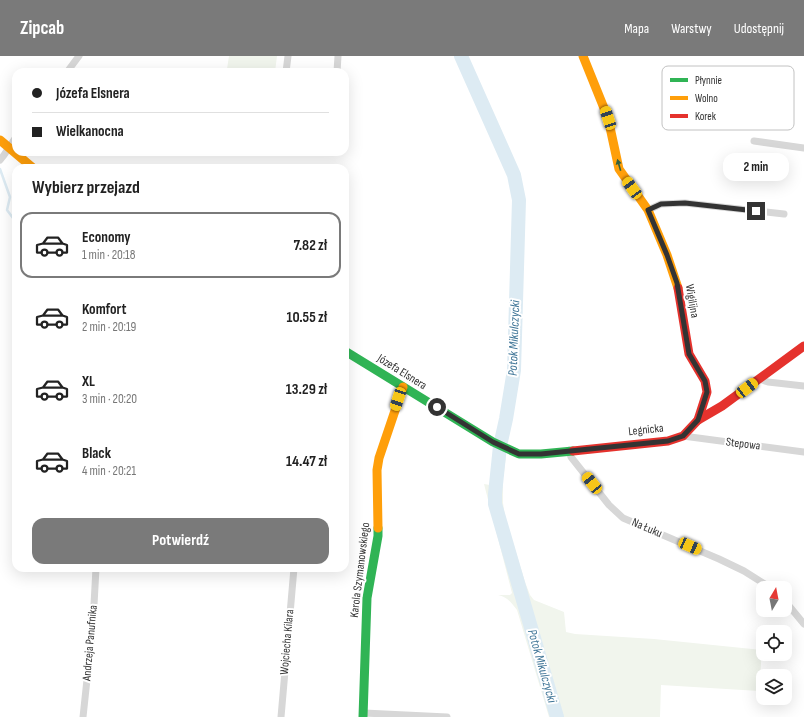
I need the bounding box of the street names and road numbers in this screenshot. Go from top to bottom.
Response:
street label: Wigilijna [682,283,702,319]
street label: Józefa Elsnera [374,350,430,393]
street label: Legnicka [628,421,665,439]
street label: Stepowa [725,434,761,454]
street label: Na Łuku [629,515,665,541]
street label: Karola Szymanowskiego [347,521,373,619]
street label: Andrzeja Panufnika [79,604,101,683]
street label: Wojciecha Kilara [277,608,297,675]

